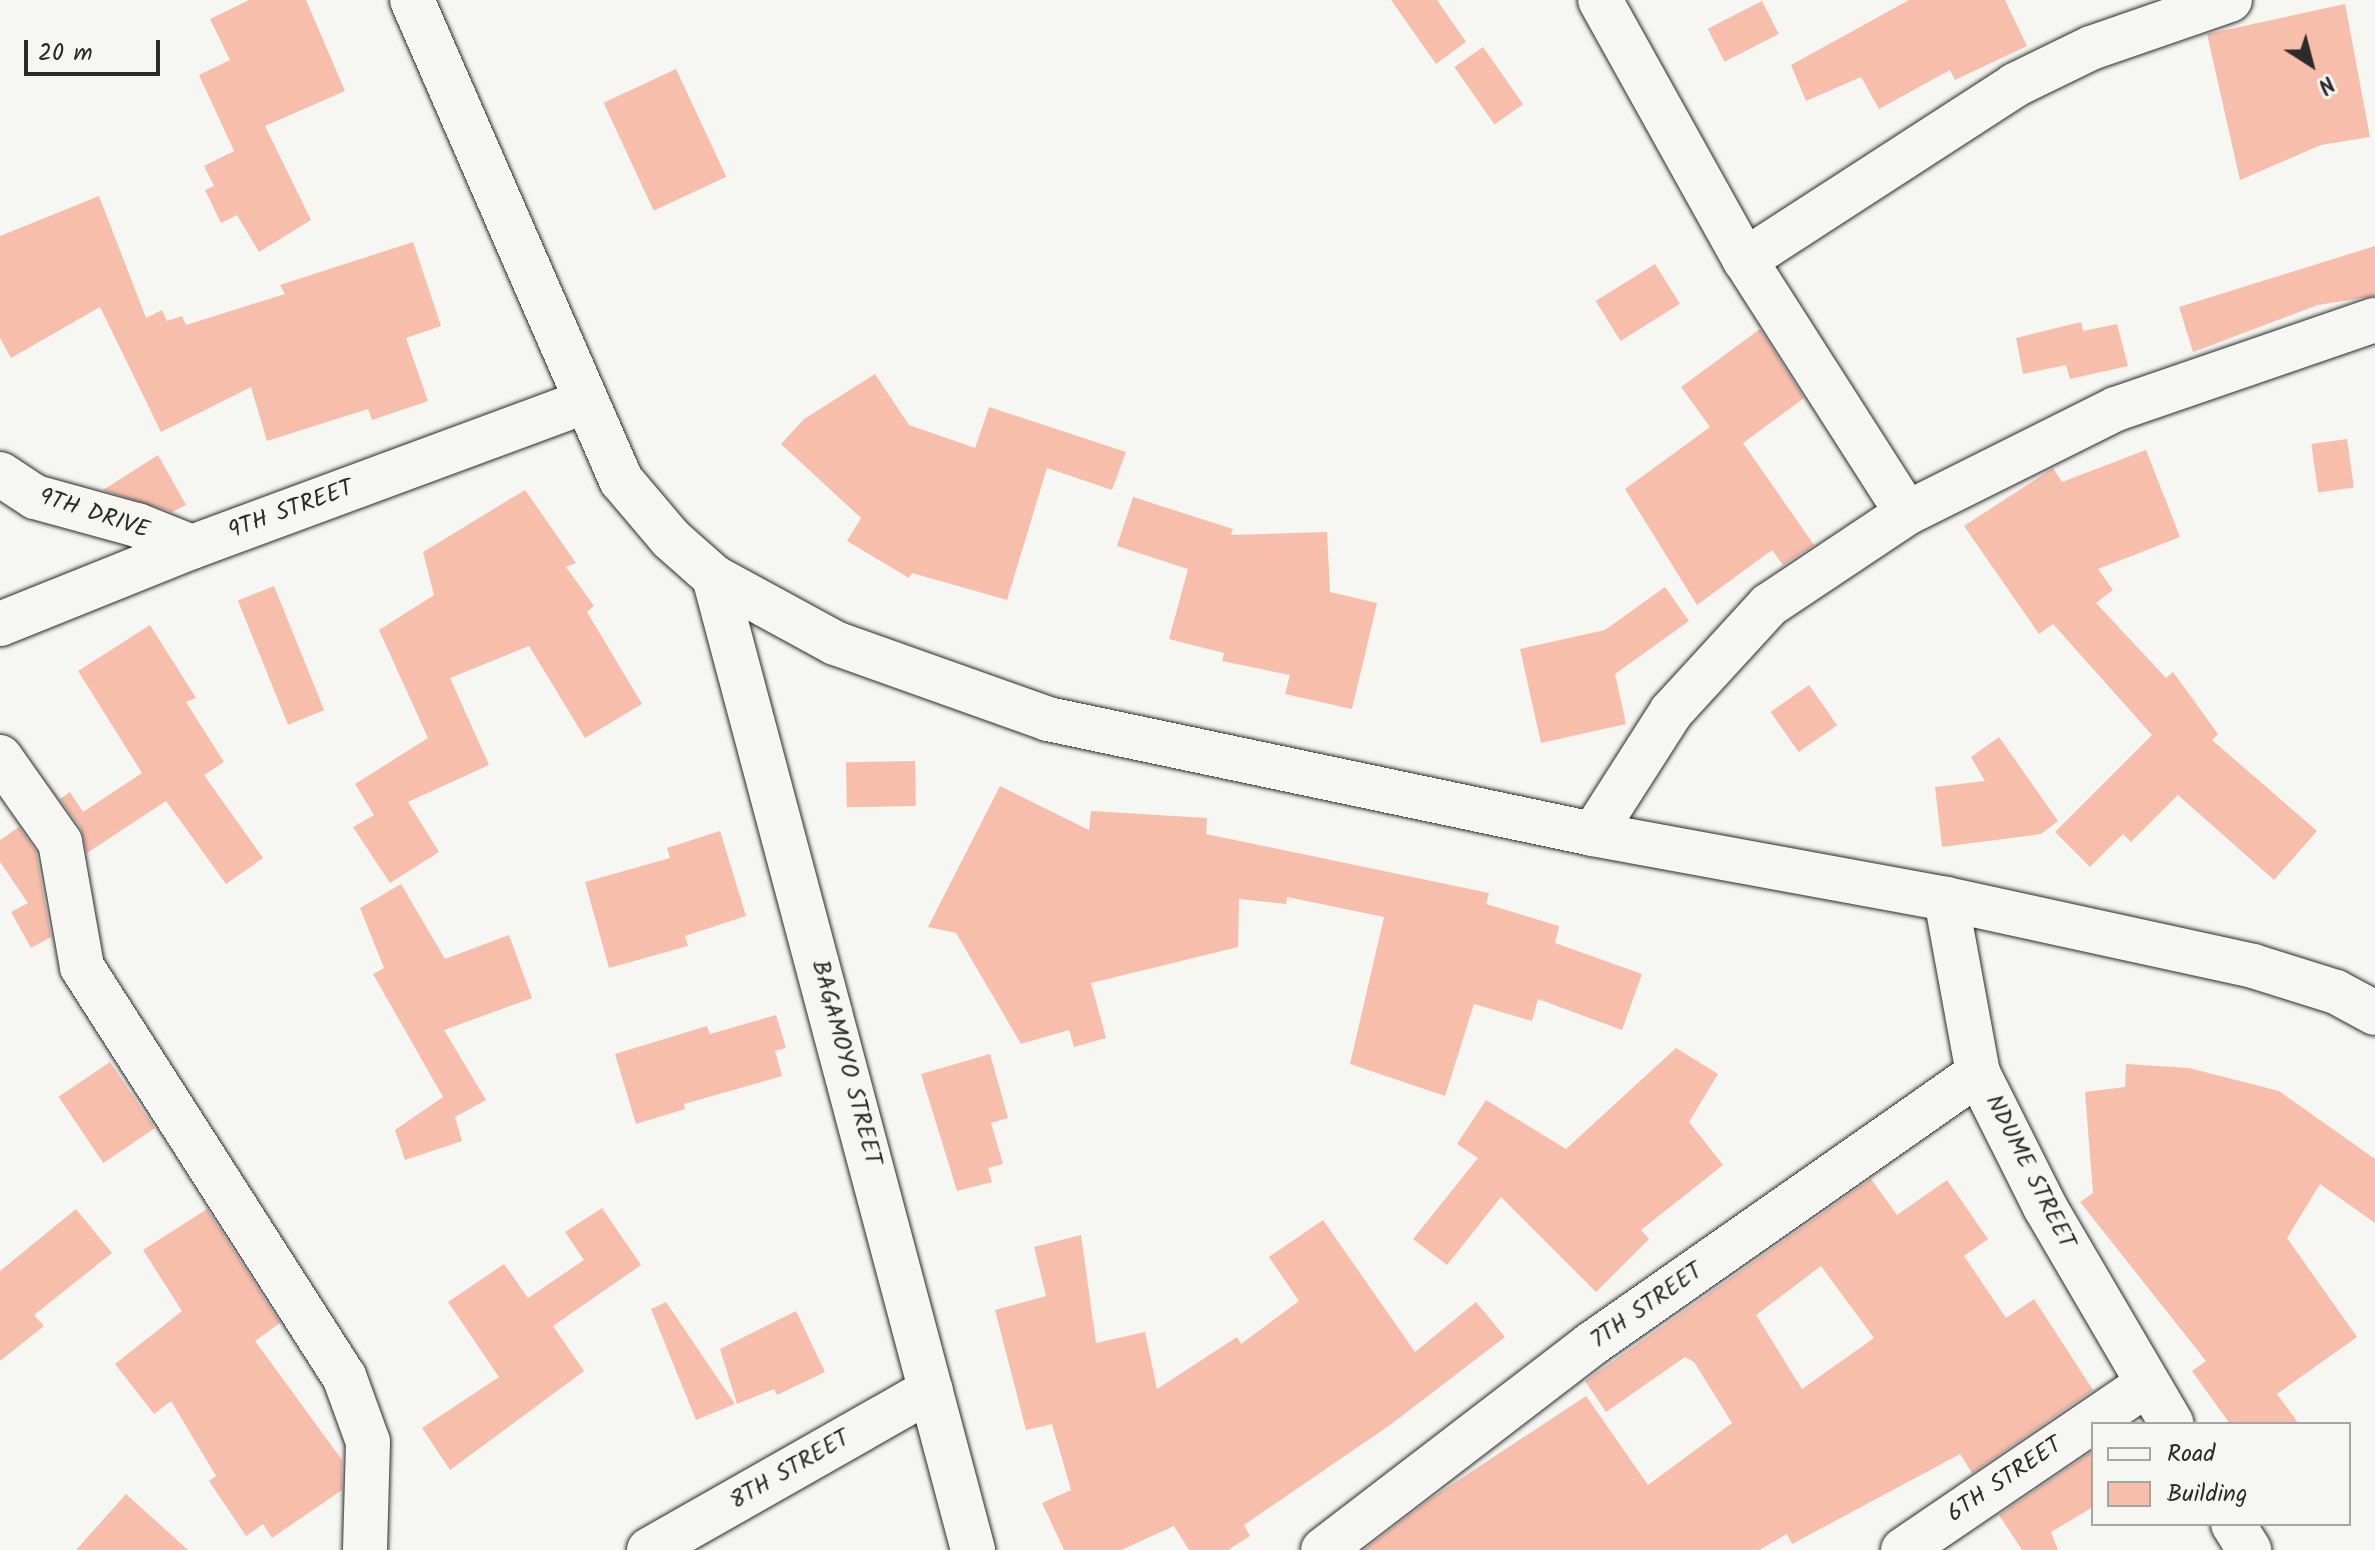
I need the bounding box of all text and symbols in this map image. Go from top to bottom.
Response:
scale bar [28,24,164,74]
north arrow [2271,24,2351,104]
text: 20 m [38,34,93,73]
text: N [2310,66,2341,102]
street label: 9TH STREET [225,474,357,546]
street label: 9TH DRIVE [35,483,153,545]
street label: BAGAMOYO STREET [805,957,887,1169]
street label: NDUME STREET [1979,1090,2081,1254]
street label: 7TH STREET [1585,1257,1709,1355]
legend [2091,1422,2351,1526]
street label: 8TH STREET [725,1424,855,1516]
street label: 6TH STREET [1942,1431,2068,1529]
text: Road [2167,1435,2215,1474]
text: Building [2167,1475,2247,1514]

